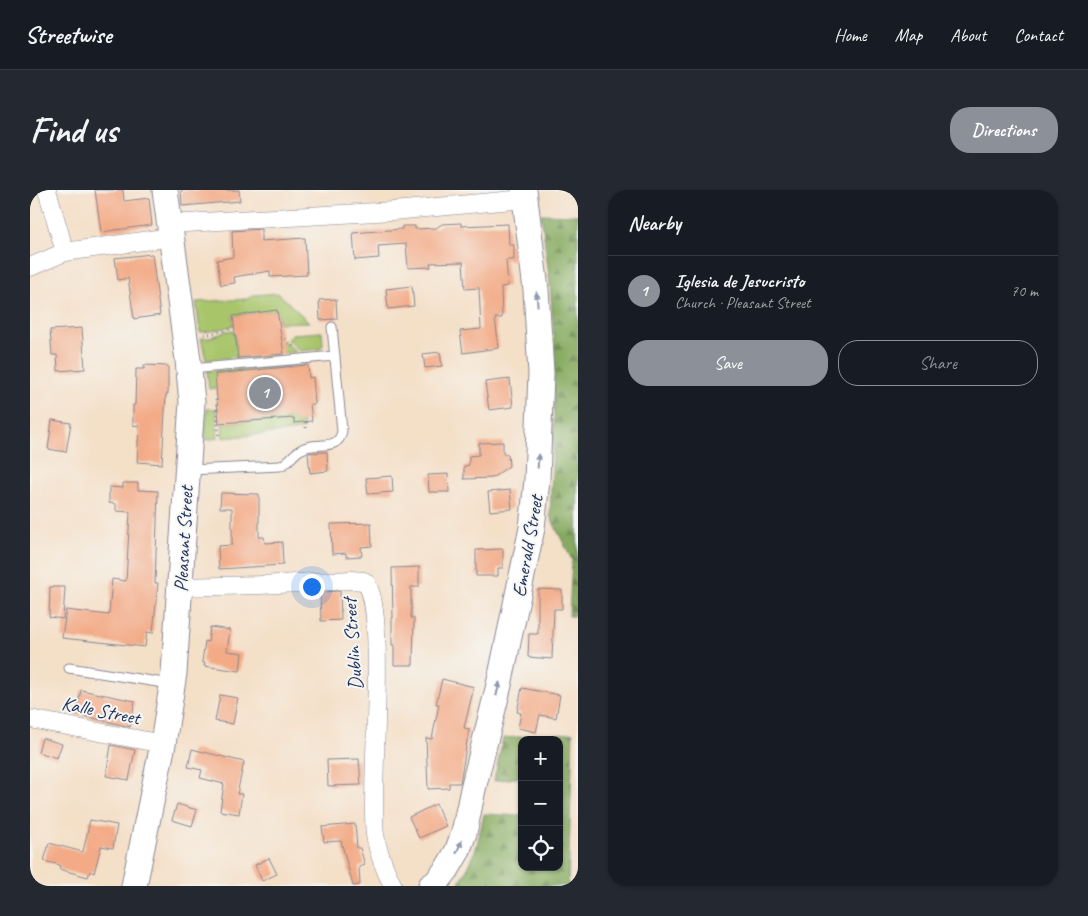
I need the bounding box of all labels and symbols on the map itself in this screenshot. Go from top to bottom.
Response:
one-way arrow [533,290,541,306]
pin: 1 [249,374,281,412]
one-way arrow [534,453,542,469]
street label: Pleasant Street [168,483,199,593]
street label: Emerald Street [506,491,549,599]
your location [299,574,325,600]
street label: Dublin Street [337,594,368,691]
one-way arrow [494,682,502,697]
street label: Kalle Street [60,691,144,731]
one-way arrow [455,839,463,854]

